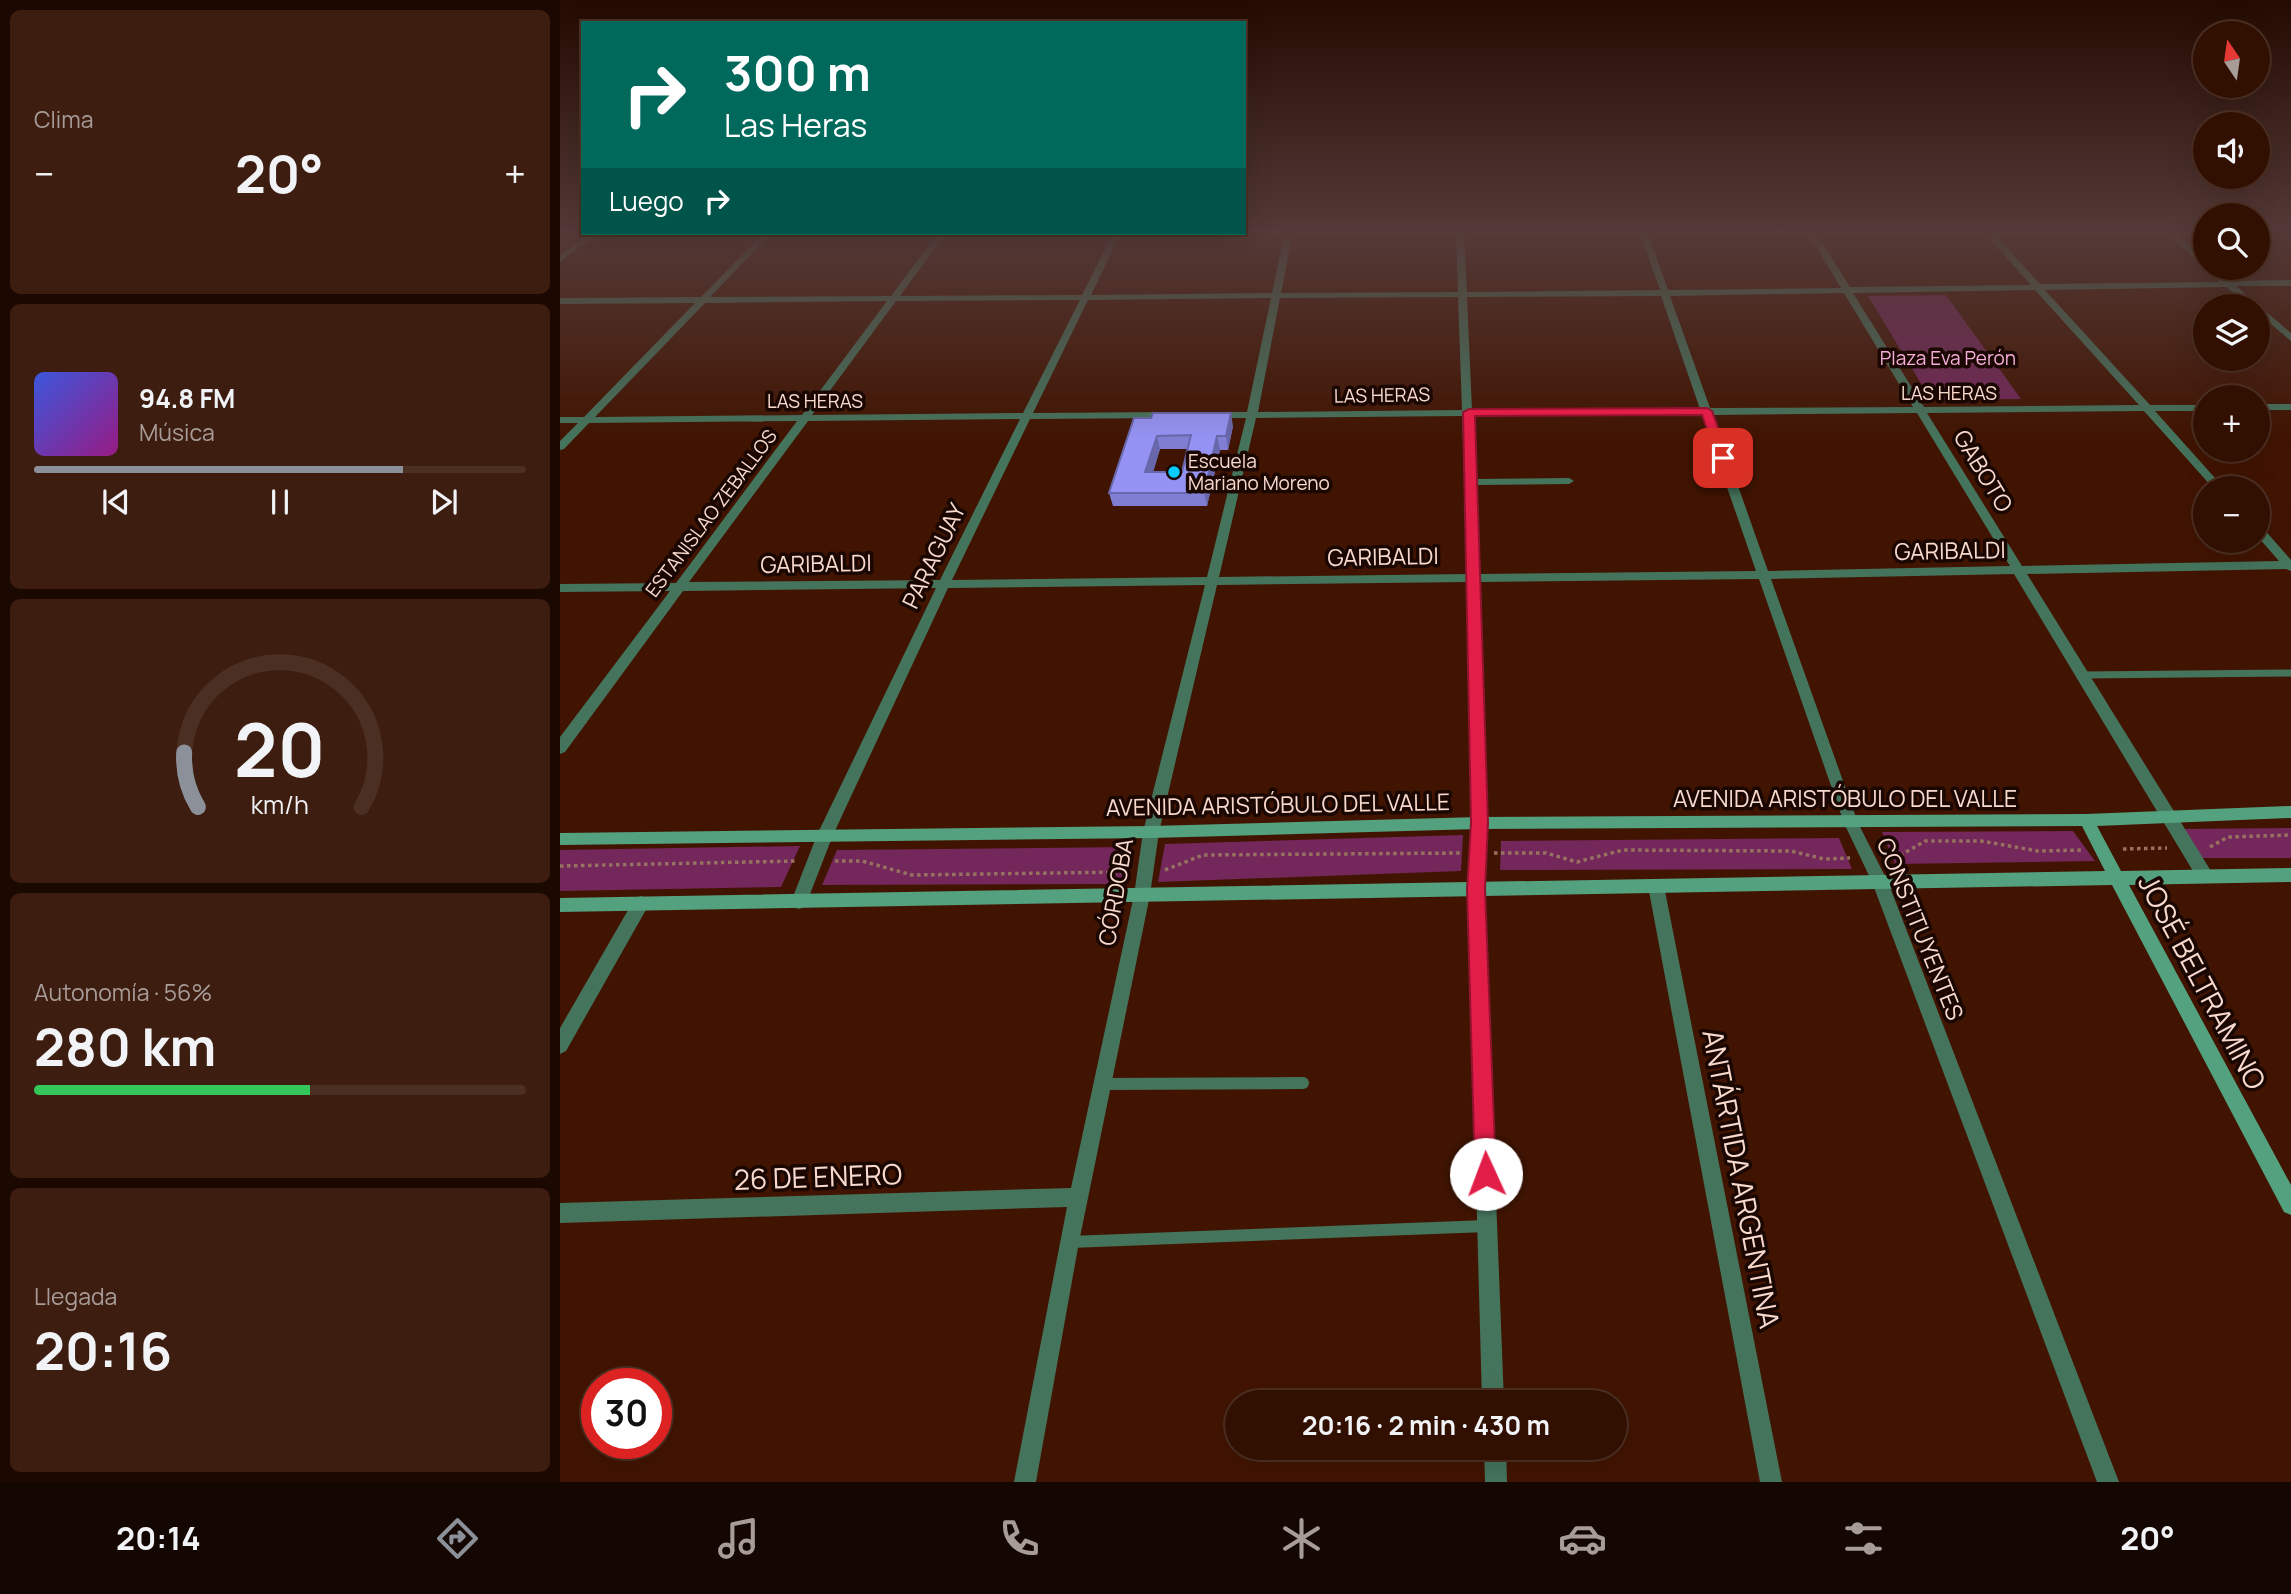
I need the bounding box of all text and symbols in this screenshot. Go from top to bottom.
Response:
north arrow [2193,21,2270,98]
map controls [2193,21,2270,553]
text: 300 m [724,39,871,106]
icon: right [609,49,700,140]
text: Clima [34,103,93,135]
text: Las Heras [724,103,867,147]
button: sound [2193,112,2270,189]
text: 20° [235,138,324,209]
text: − [34,147,55,199]
text: + [504,147,526,199]
icon: right [698,182,736,220]
text: Luego [609,183,684,219]
button: search [2193,203,2270,280]
button: layers [2193,294,2270,371]
park label: Plaza Eva Perón [1880,345,2016,371]
text: 94.8 FM [139,380,235,416]
street label: LAS HERAS [1901,380,1997,406]
street label: LAS HERAS [1334,381,1431,409]
button: + [2193,385,2270,462]
street label: LAS HERAS [767,388,863,414]
text: Música [139,416,215,448]
street label: GABOTO [1947,423,2021,518]
street label: ESTANISLAO ZEBALLOS [639,424,783,602]
pin [1693,428,1753,488]
icon: arrive [1704,439,1742,477]
place label: Escuela Mariano Moreno [1188,448,1330,496]
marker: Escuela Mariano Moreno [1166,464,1182,480]
button: − [2193,476,2270,553]
icon: previous [97,483,135,521]
icon: pause [261,483,299,521]
icon: next [425,483,463,521]
street label: PARAGUAY [894,497,972,614]
street label: GARIBALDI [1894,533,2006,567]
street label: GARIBALDI [1327,539,1439,573]
street label: GARIBALDI [760,546,872,580]
text: 20 [234,699,326,799]
street label: AVENIDA ARISTÓBULO DEL VALLE [1673,782,2017,814]
street label: AVENIDA ARISTÓBULO DEL VALLE [1106,785,1450,823]
text: km/h [251,787,309,822]
street label: CONSTITUYENTES [1870,833,1972,1025]
street label: CÓRDOBA [1090,835,1140,948]
street label: JOSÉ BELTRAMINO [2130,867,2276,1096]
text: Autonomía · 56% [34,976,212,1008]
text: 280 km [34,1011,216,1082]
street label: ANTÁRTIDA ARGENTINA [1694,1026,1790,1332]
position arrow [1449,1137,1523,1211]
street label: 26 DE ENERO [733,1154,903,1198]
text: Llegada [34,1280,117,1312]
text: 20:16 [34,1315,172,1386]
speed limit sign: 30 [581,1368,672,1459]
text: 20:16 · 2 min · 430 m [1302,1407,1550,1443]
icon: directions [433,1514,482,1563]
icon: music [714,1514,763,1563]
icon: phone [995,1514,1044,1563]
icon: climate [1277,1514,1326,1563]
icon: car [1558,1514,1607,1563]
icon: filters [1839,1514,1888,1563]
text: 20:14 [116,1516,201,1560]
text: 20° [2120,1516,2175,1560]

